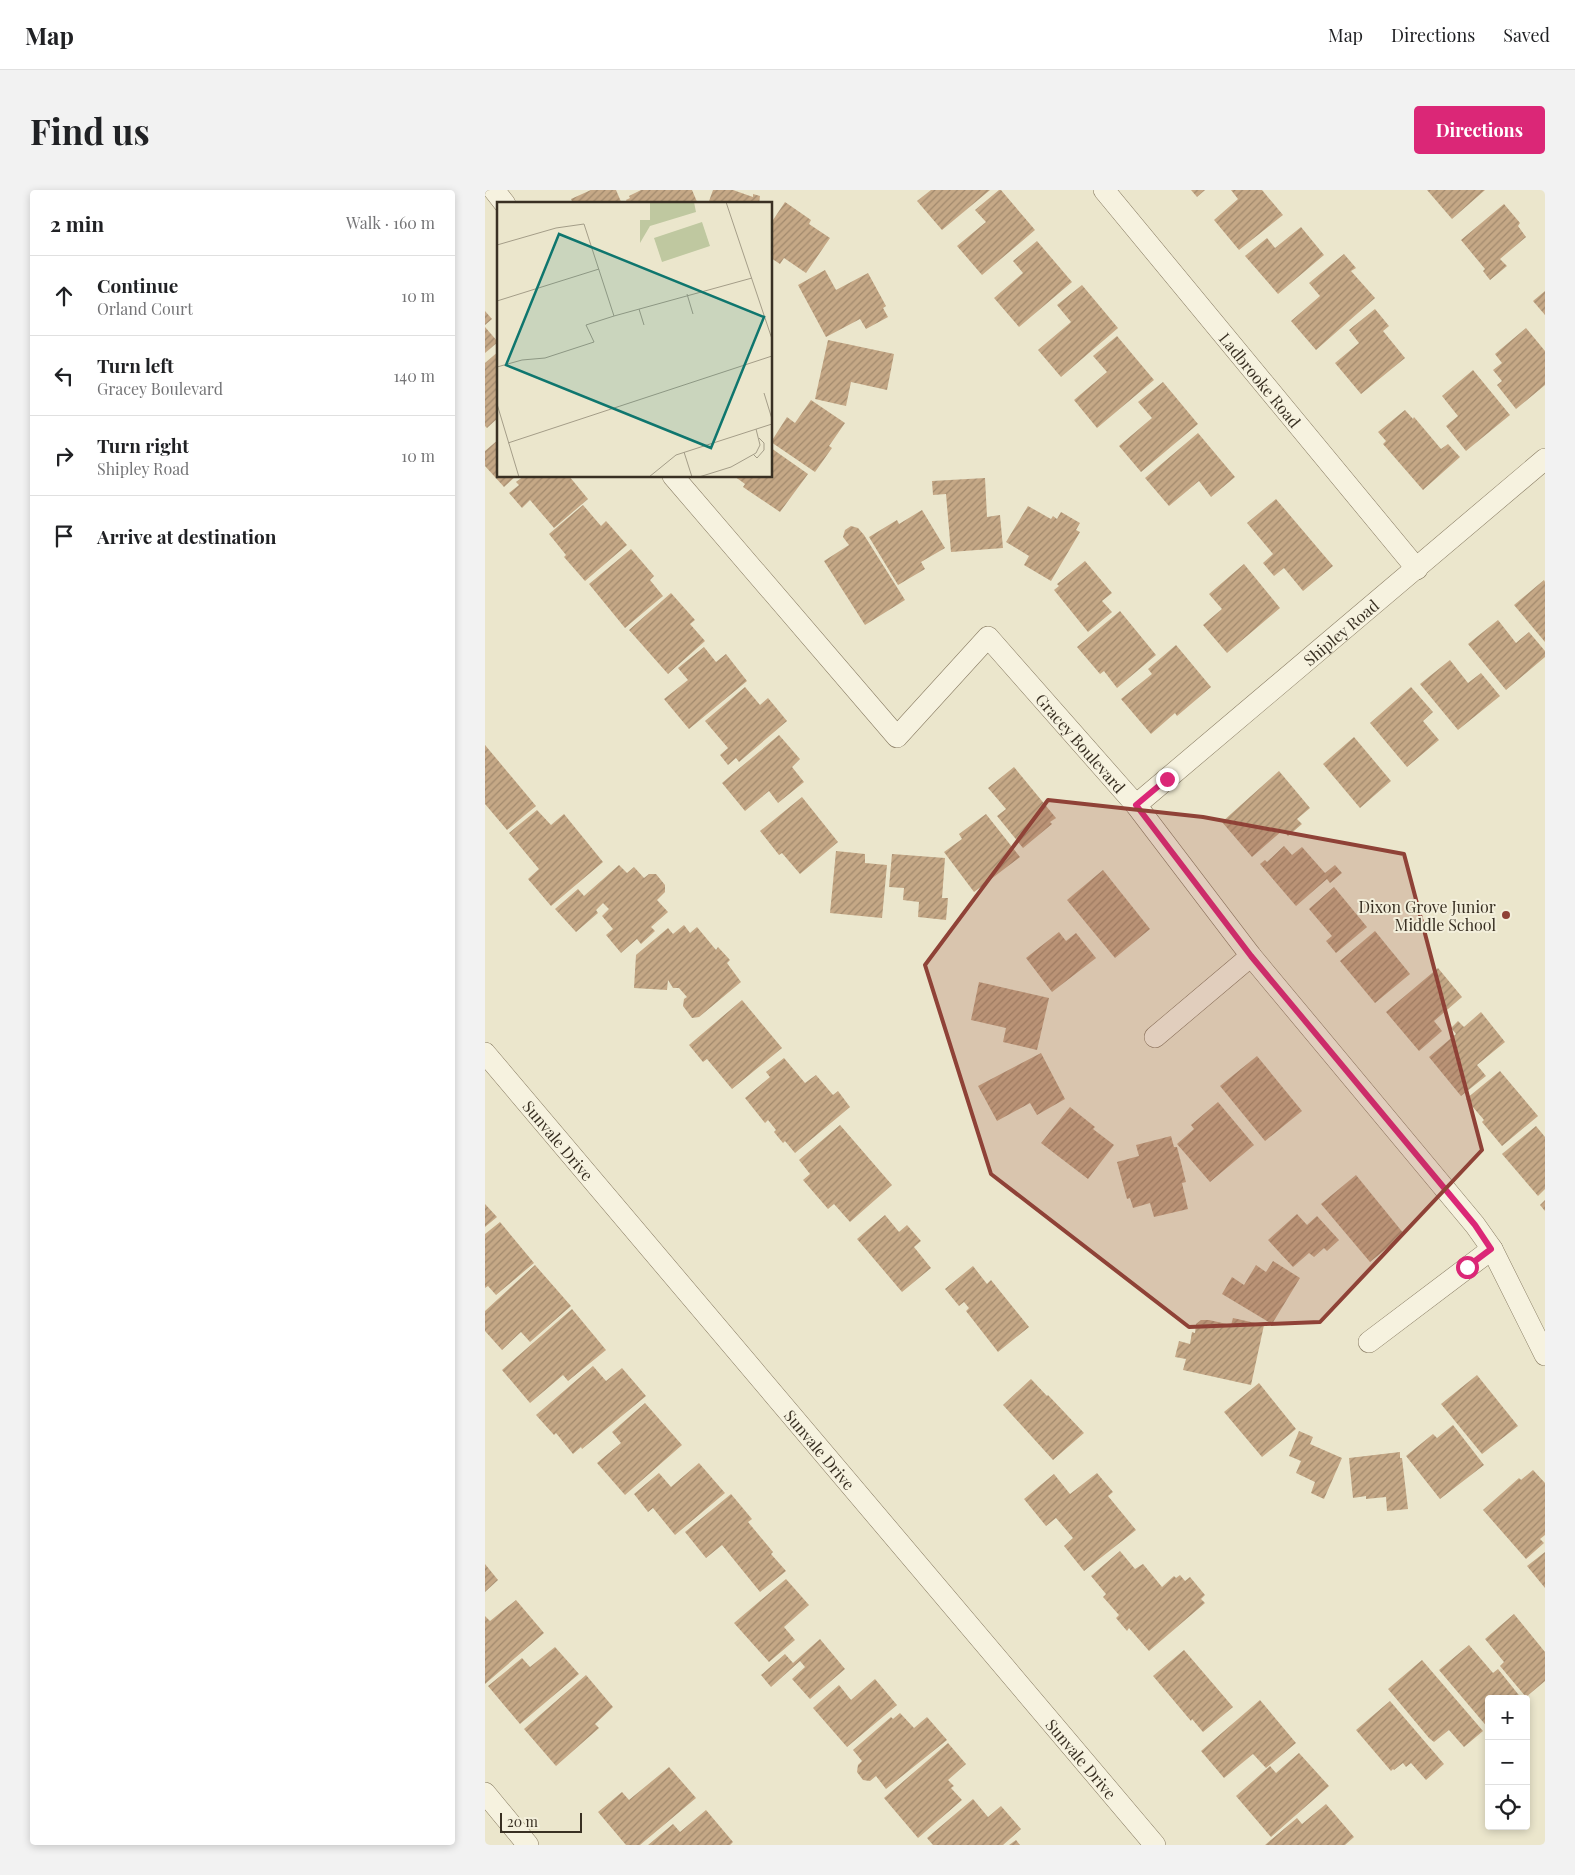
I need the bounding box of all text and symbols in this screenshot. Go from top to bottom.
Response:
text: Map [25,19,74,51]
text: Map [1328,23,1363,47]
text: Directions [1391,23,1475,47]
text: Saved [1503,23,1550,47]
button: Directions [1414,106,1545,154]
text: Find us [30,107,150,154]
inset map [497,202,773,478]
text: 2 min [50,209,104,237]
text: Walk · 160 m [346,212,435,233]
text: Continue [97,272,178,298]
icon: ahead [50,282,78,310]
text: 10 m [401,285,435,306]
text: Orland Court [97,298,193,319]
street label: Ladbrooke Road [1215,328,1306,431]
text: Turn left [97,352,174,378]
icon: left [50,362,78,390]
text: 140 m [393,365,435,386]
text: Gracey Boulevard [97,378,223,399]
text: Turn right [97,432,189,458]
icon: right [50,442,78,470]
text: 10 m [401,445,435,466]
text: Shipley Road [97,458,189,479]
icon: arrive [50,522,78,550]
text: Arrive at destination [97,523,277,549]
street label: Shipley Road [1299,594,1383,670]
street label: Gracey Boulevard [1032,688,1131,797]
route end [1156,768,1179,791]
place label: Dixon Grove Junior Middle School [1359,896,1496,935]
marker: Dixon Grove Junior Middle School [1500,909,1512,921]
street label: Sunvale Drive [519,1096,599,1185]
route start [1456,1256,1479,1279]
street label: Sunvale Drive [780,1405,860,1494]
map controls [1485,1695,1530,1830]
button: + [1485,1695,1530,1740]
street label: Sunvale Drive [1042,1714,1122,1803]
button: − [1485,1740,1530,1785]
button: locate [1485,1785,1530,1830]
scale bar [500,1810,583,1833]
text: 20 m [507,1812,538,1831]

